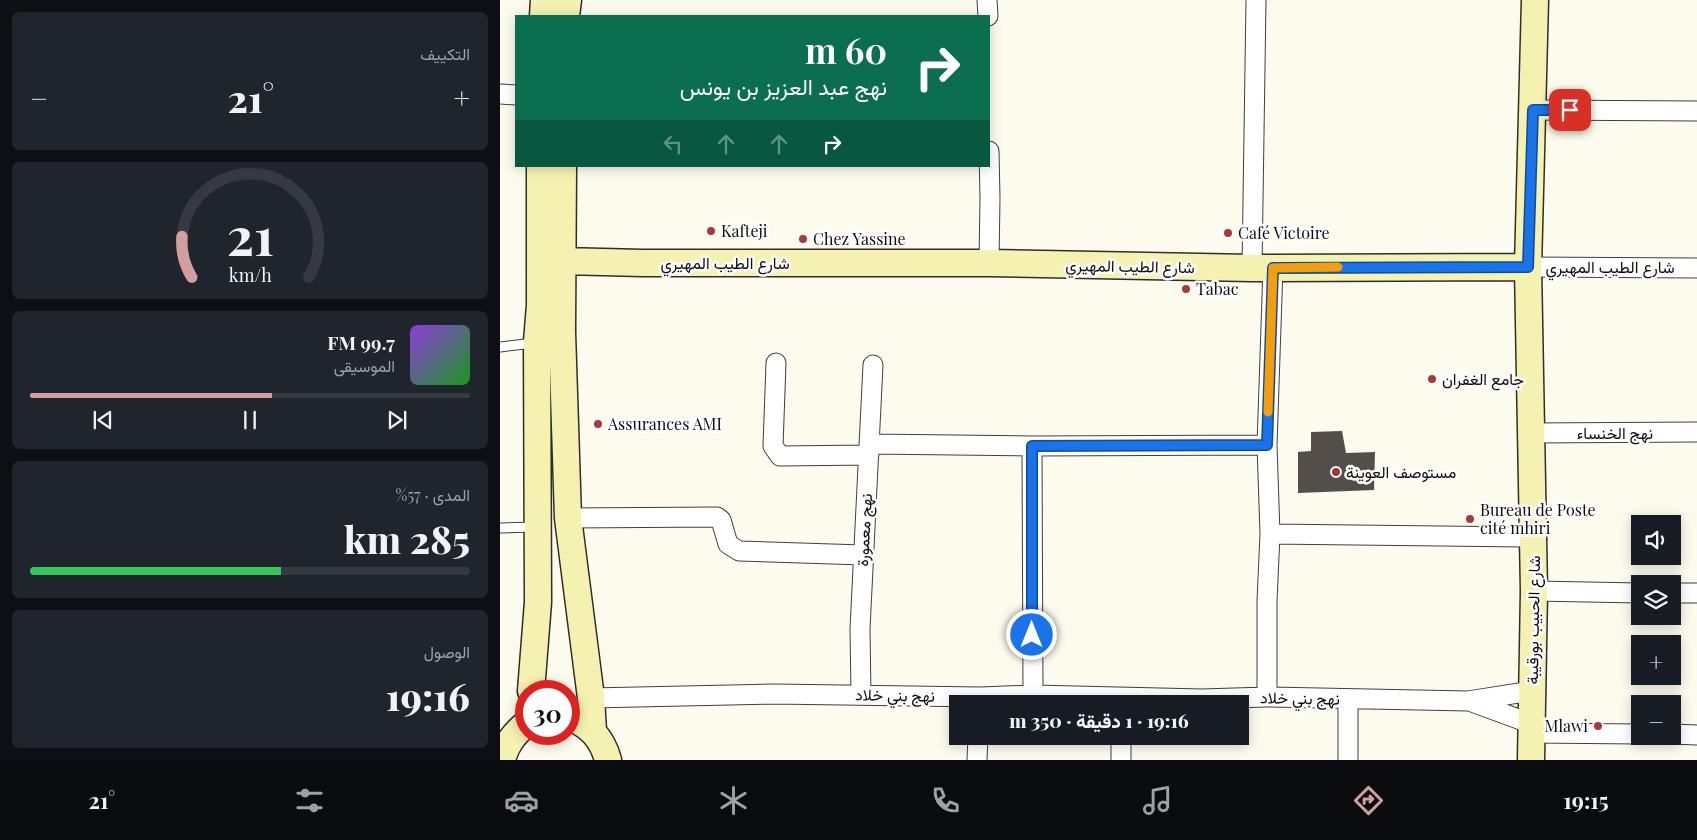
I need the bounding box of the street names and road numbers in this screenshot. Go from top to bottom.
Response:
street label: شارع الطيب المهيري [660,252,790,277]
street label: شارع الطيب المهيري [1065,254,1195,281]
street label: شارع الطيب المهيري [1545,256,1675,281]
street label: نهج الخنساء [1577,422,1653,445]
street label: نهج معمورة [851,493,878,567]
street label: شارع الحبيب بورقيبة [1521,555,1546,685]
street label: نهج بني خلاد [855,683,935,710]
street label: نهج بني خلاد [1260,686,1340,713]

